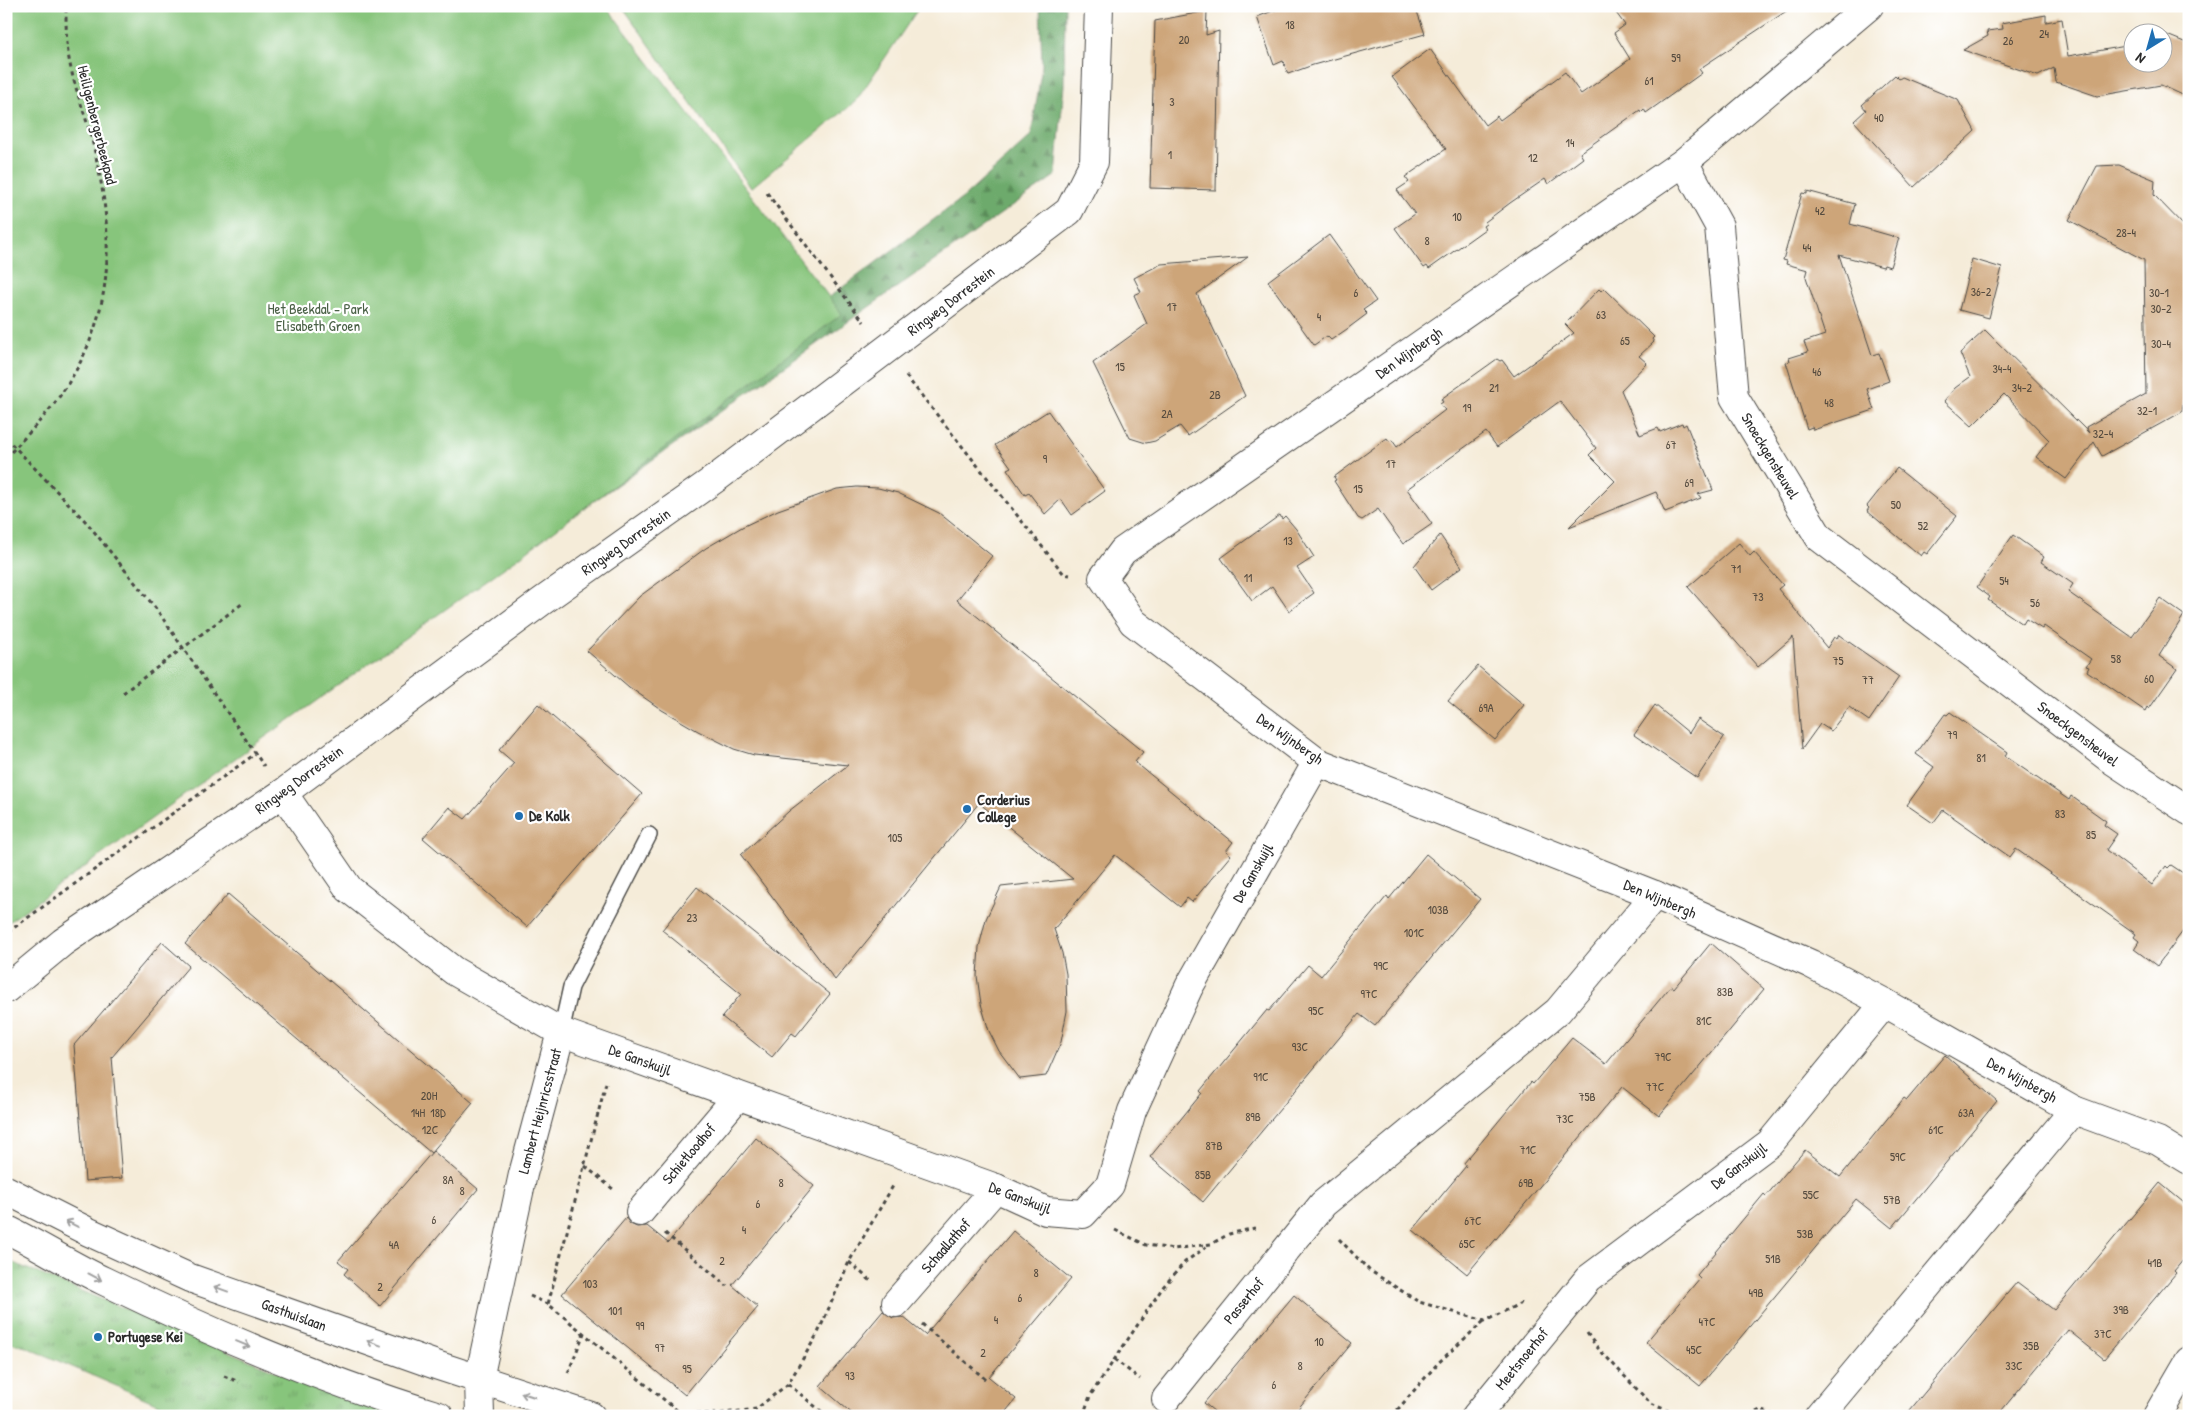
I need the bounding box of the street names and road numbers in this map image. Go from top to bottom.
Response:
street label: Heiligenbergerbeekpad [73,63,122,187]
street label: Ringweg Dorrestein [903,261,999,340]
street label: Den Wijnbergh [1371,322,1446,383]
street label: Snoeckgensheuvel [1736,409,1804,503]
street label: Ringweg Dorrestein [577,503,675,580]
street label: Snoeckgensheuvel [2033,696,2123,771]
street label: Den Wijnbergh [1253,708,1328,769]
street label: Ringweg Dorrestein [250,740,347,819]
street label: De Ganskuijl [1227,839,1278,906]
street label: Den Wijnbergh [1621,874,1700,923]
street label: De Ganskuijl [606,1038,674,1081]
street label: Lambert Heijnricsstraat [513,1045,567,1176]
street label: Den Wijnbergh [1983,1052,2061,1107]
street label: Schietloodhof [657,1118,721,1188]
street label: De Ganskuijl [1706,1138,1771,1194]
street label: De Ganskuijl [986,1176,1054,1219]
street label: Schaallathof [916,1213,976,1277]
street label: Passerhof [1218,1273,1269,1328]
street label: Gasthuislaan [259,1293,330,1336]
street label: Meetsnoerhof [1490,1323,1553,1394]

